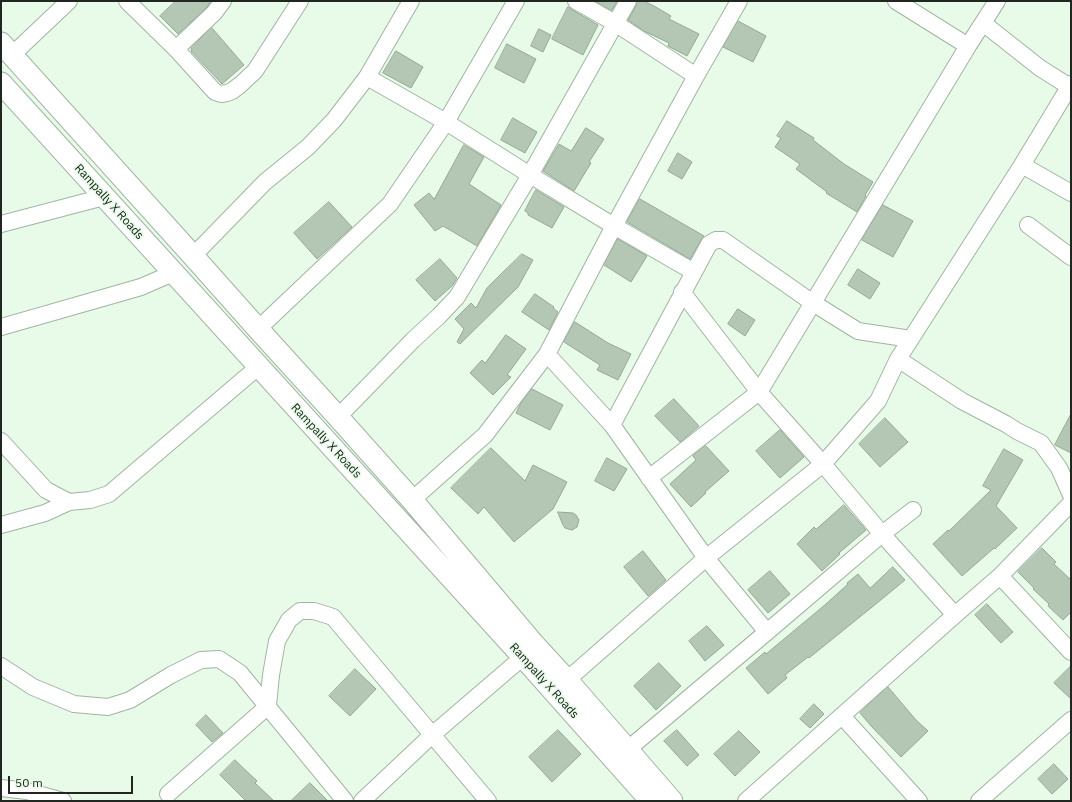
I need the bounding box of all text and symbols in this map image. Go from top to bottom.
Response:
street label: Rampally X Roads [71,161,147,243]
street label: Rampally X Roads [288,401,364,481]
street label: Rampally X Roads [506,640,582,722]
scale bar [10,768,135,794]
text: 50 m [15,775,43,790]

